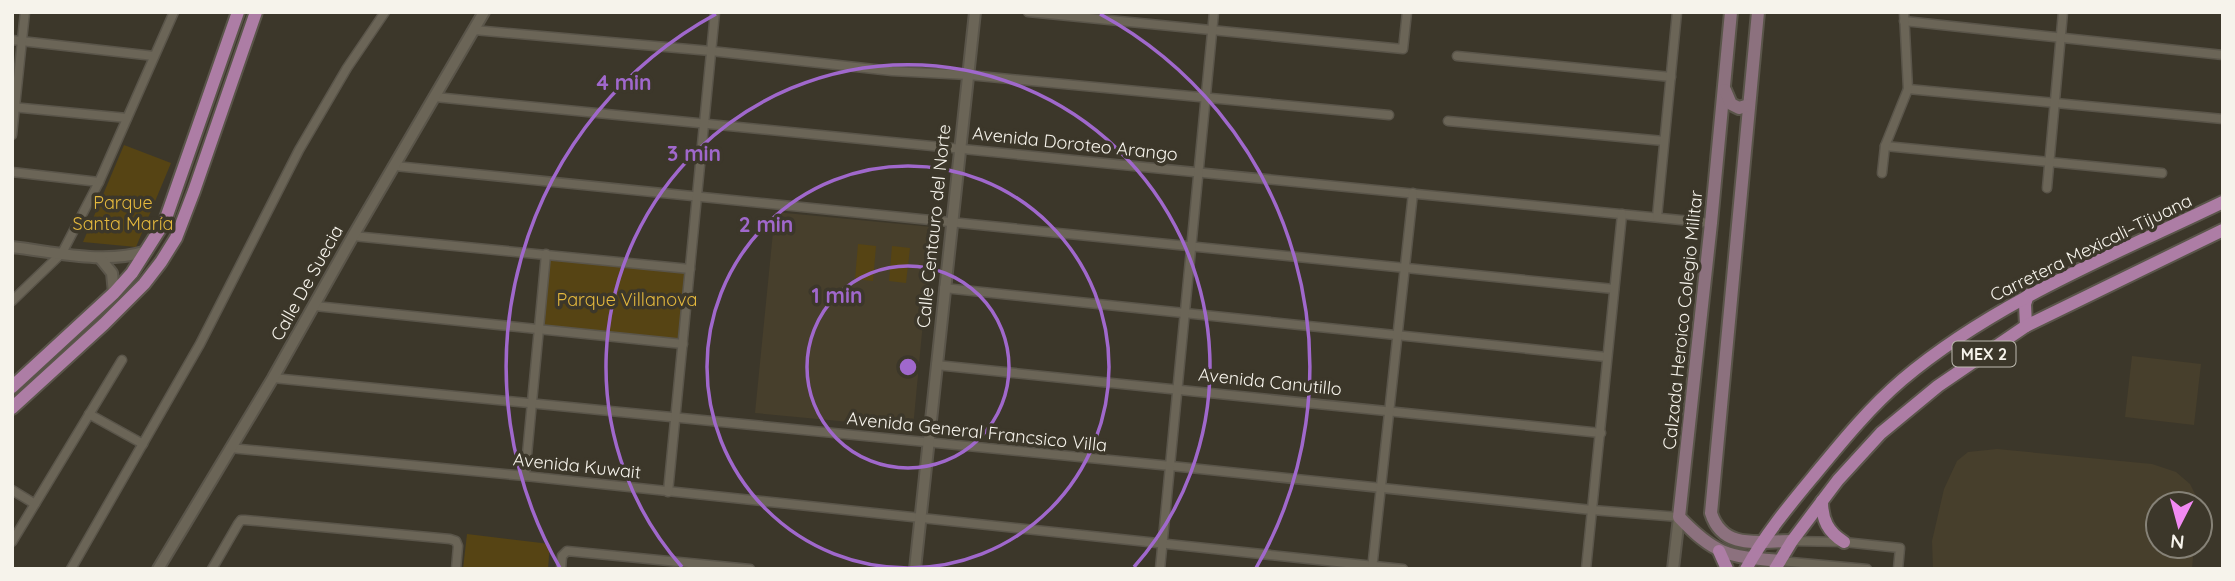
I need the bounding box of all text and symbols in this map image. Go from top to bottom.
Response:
text: 4 min [596,69,652,95]
street label: Avenida Doroteo Arango [971,121,1179,166]
street label: Calle Centauro del Norte [911,123,956,329]
text: 3 min [667,140,721,166]
street label: Calzada Heroico Colegio Militar [1657,189,1708,451]
street label: Carretera Mexicali–Tijuana [1986,189,2196,307]
park label: Parque Santa María [73,191,173,235]
text: 2 min [739,211,793,237]
street label: Calle De Suecia [265,221,348,345]
text: 1 min [812,282,862,308]
park label: Parque Villanova [557,288,697,311]
road number: MEX 2 [1952,342,2016,366]
centre of rings [896,355,920,379]
street label: Avenida Canutillo [1197,363,1343,400]
street label: Avenida General Francsico Villa [846,406,1108,457]
street label: Avenida Kuwait [512,447,642,484]
north arrow [2144,490,2214,560]
text: N [2169,529,2185,555]

